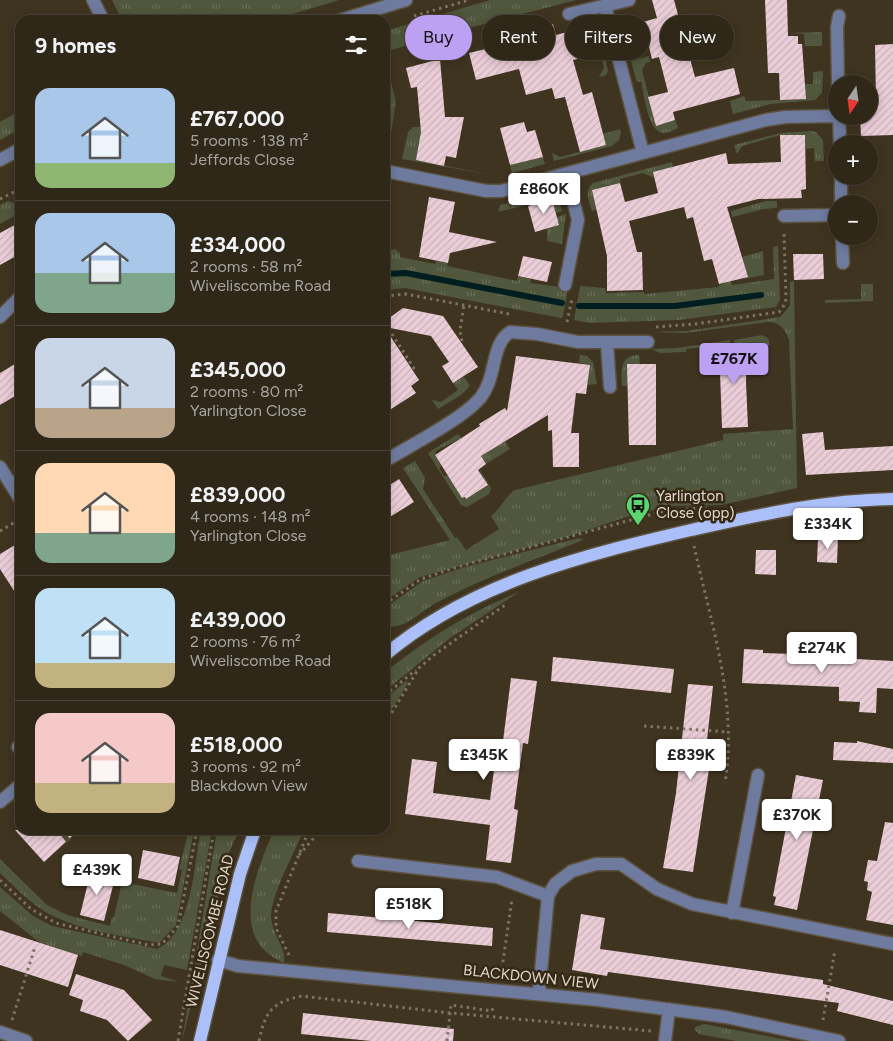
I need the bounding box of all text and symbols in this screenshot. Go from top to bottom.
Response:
chip: Buy [405,15,472,60]
chip: Rent [482,15,555,60]
chip: Filters [565,15,650,60]
chip: New [660,15,734,60]
icon: filters [342,31,370,59]
text: 9 homes [35,33,116,58]
north arrow [828,75,878,125]
map controls [828,75,878,245]
text: £767,000 [190,106,284,131]
icon: home [75,108,135,168]
text: 5 rooms · 138 m² [190,131,309,150]
button: + [828,135,878,185]
text: Jeffords Close [190,150,295,169]
pin: £860K [509,172,579,215]
text: £860K [519,179,569,198]
button: − [828,195,878,245]
text: £334,000 [190,232,285,257]
icon: home [75,233,135,293]
text: 2 rooms · 58 m² [190,257,302,276]
text: Wiveliscombe Road [190,276,331,295]
pin: £767K [699,342,769,385]
text: £767K [710,349,758,368]
text: £345,000 [190,357,286,382]
icon: home [75,358,135,418]
text: 2 rooms · 80 m² [190,382,303,401]
text: Yarlington Close [190,401,307,420]
text: £839,000 [190,482,285,507]
icon: home [75,483,135,543]
place label: Yarlington Close (opp) [656,487,735,522]
bus stop icon: Yarlington Close (opp) [625,492,651,526]
text: 4 rooms · 148 m² [190,507,311,526]
pin: £334K [793,508,863,550]
text: £334K [804,514,852,533]
text: Yarlington Close [190,526,307,545]
text: £439,000 [190,607,286,632]
icon: home [75,608,135,668]
text: 2 rooms · 76 m² [190,632,301,651]
pin: £274K [787,632,857,674]
text: £274K [798,638,846,657]
text: Wiveliscombe Road [190,651,331,670]
text: £518,000 [190,732,283,757]
icon: home [75,733,135,793]
pin: £345K [449,738,519,781]
pin: £839K [656,738,726,781]
text: £345K [460,745,508,764]
text: £839K [667,745,715,764]
text: 3 rooms · 92 m² [190,757,301,776]
text: Blackdown View [190,776,307,795]
pin: £370K [762,798,832,841]
text: £370K [773,805,821,824]
street label: WIVELISCOMBE ROAD [182,853,238,1009]
pin: £439K [62,854,132,896]
text: £439K [73,860,121,879]
pin: £518K [374,888,444,930]
text: £518K [386,894,432,913]
street label: BLACKDOWN VIEW [462,961,600,993]

